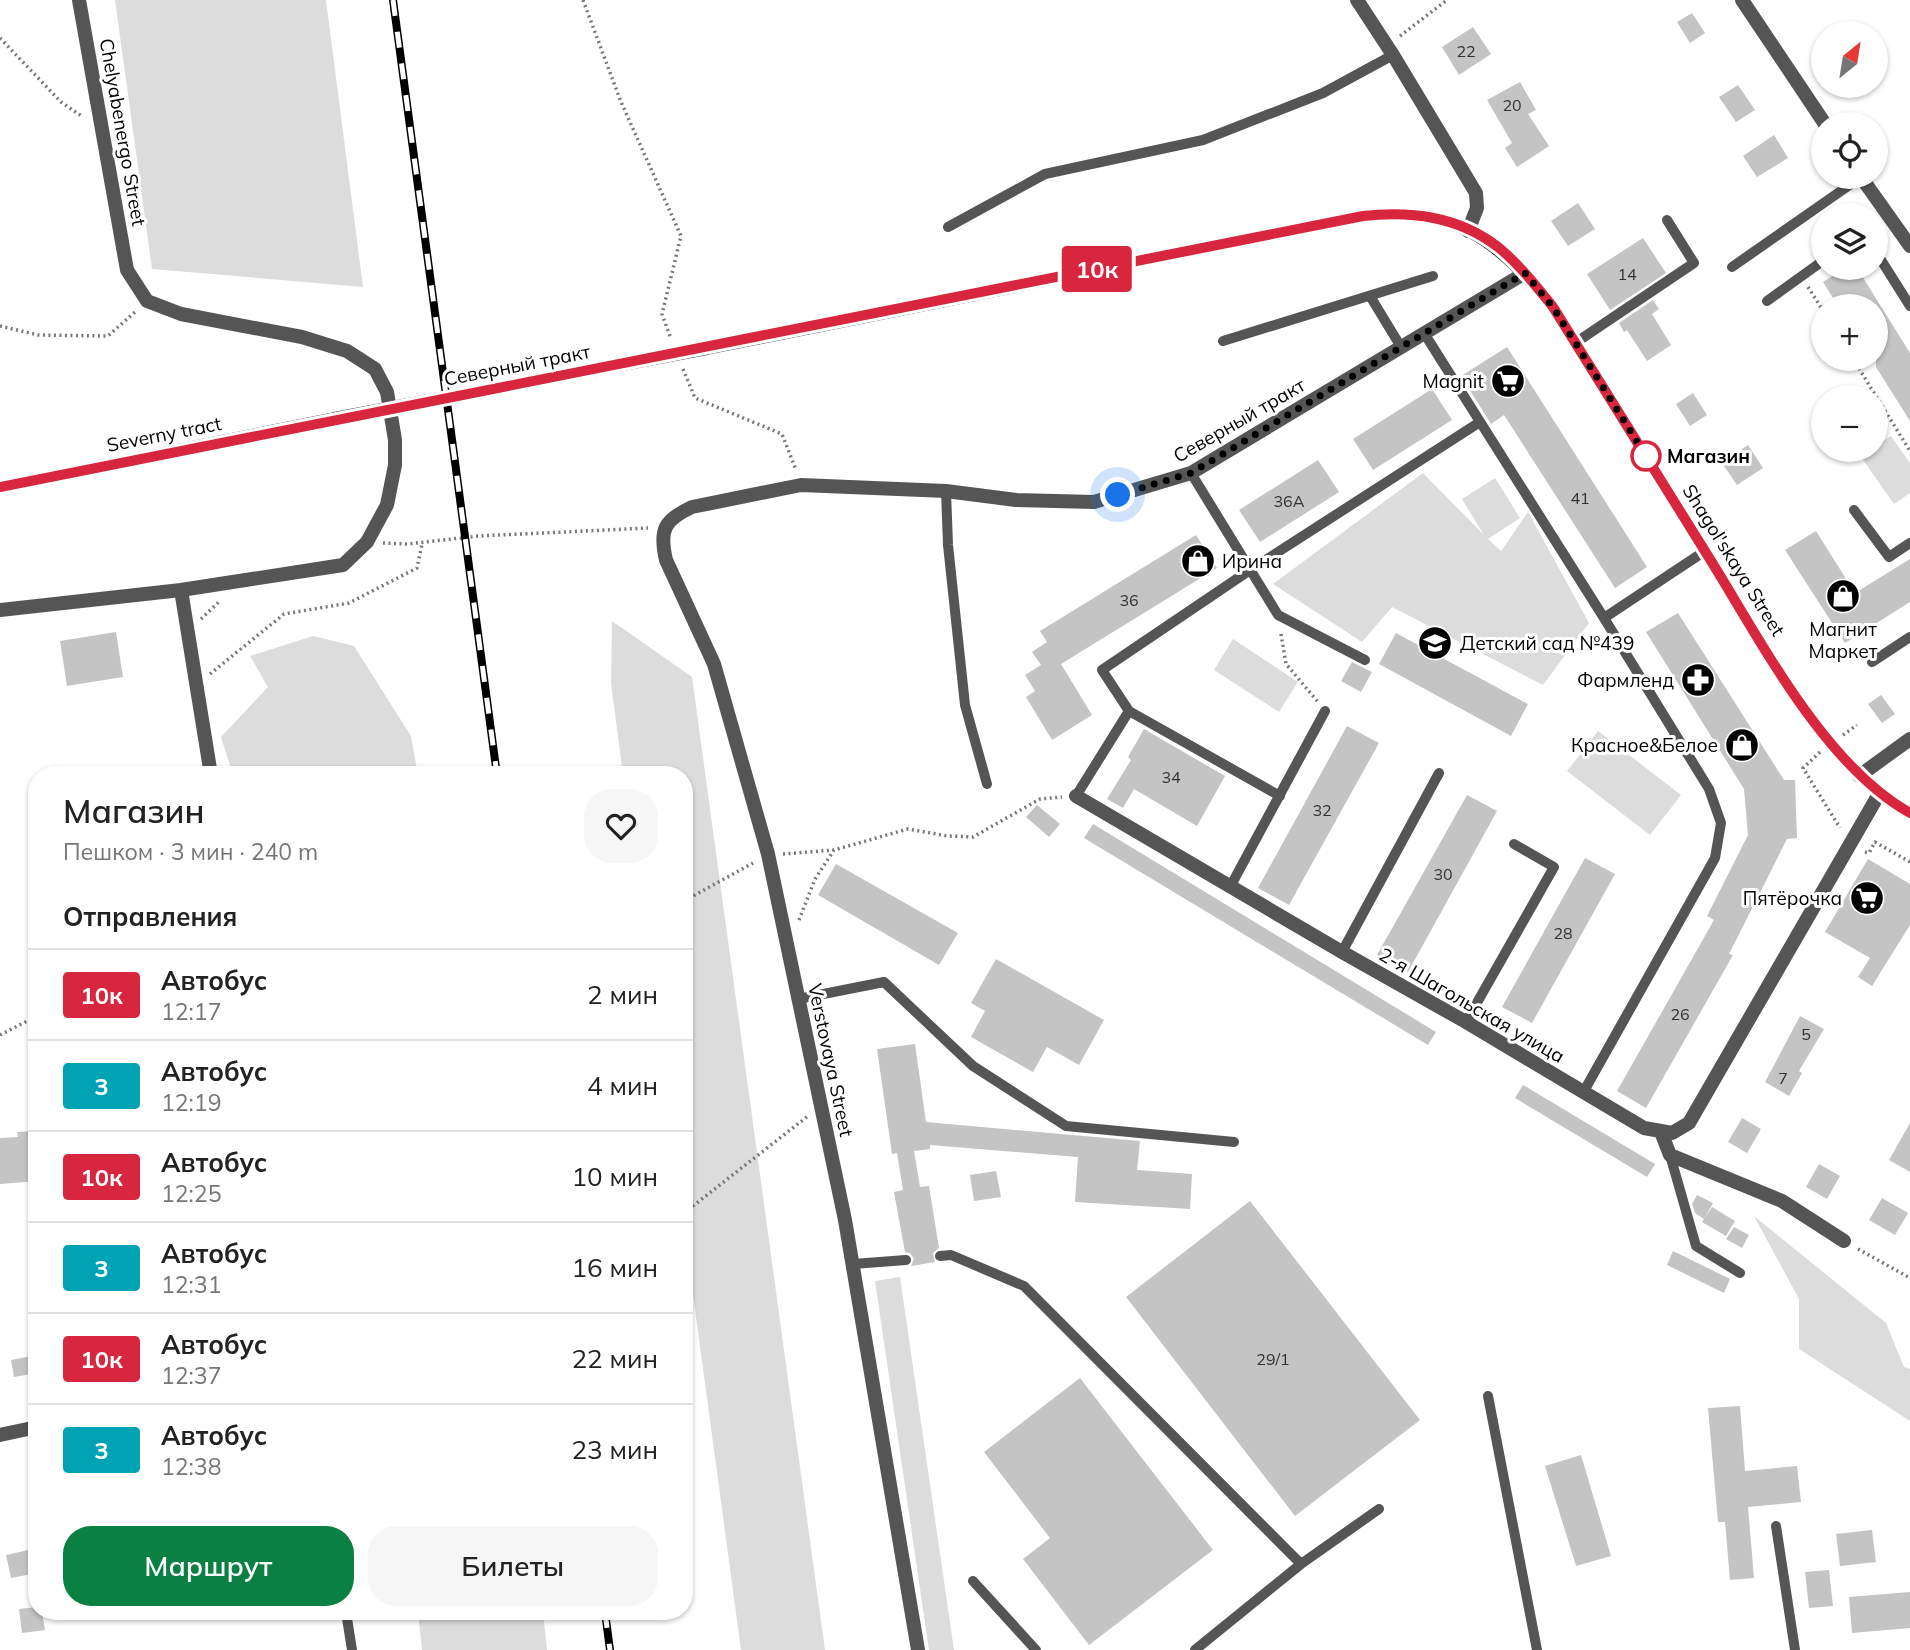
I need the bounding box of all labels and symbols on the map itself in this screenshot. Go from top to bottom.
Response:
north arrow [1811,21,1888,98]
street label: Chelyabenergo Street [95,36,151,228]
house number: 22 [1456,41,1476,61]
house number: 20 [1502,95,1522,115]
line badge: 10к [1057,246,1137,292]
house number: 14 [1617,264,1637,284]
street label: Северный тракт [442,339,593,391]
supermarket icon: Magnit [1489,362,1527,400]
place label: Magnit [1423,369,1484,393]
street label: Северный тракт [1169,372,1310,468]
street label: Severny tract [105,411,224,457]
marker: Магазин [1631,441,1661,471]
place label: Магазин [1667,444,1750,468]
your location [1100,477,1135,512]
street label: Shagol'skaya Street [1678,480,1791,641]
house number: 41 [1570,488,1590,508]
house number: 36А [1274,491,1305,511]
shop icon: Ирина [1179,542,1217,580]
place label: Ирина [1222,549,1282,573]
shop icon: Магнит Маркет [1824,577,1862,615]
house number: 36 [1119,590,1139,610]
place label: Магнит Маркет [1809,617,1878,663]
school or university icon: Детский сад №439 [1416,624,1454,662]
place label: Детский сад №439 [1460,631,1634,655]
pharmacy icon: Фармленд [1679,661,1717,699]
place label: Фармленд [1577,668,1674,692]
shop icon: Красное&Белое [1723,726,1761,764]
place label: Красное&Белое [1571,733,1718,757]
house number: 34 [1161,767,1181,787]
house number: 32 [1312,800,1332,820]
house number: 30 [1433,864,1453,884]
supermarket icon: Пятёрочка [1848,879,1886,917]
place label: Пятёрочка [1743,886,1842,910]
house number: 28 [1553,923,1573,943]
street label: 2-я Шагольская улица [1375,942,1569,1068]
street label: Verstovaya Street [803,981,859,1139]
house number: 26 [1670,1004,1690,1024]
house number: 5 [1801,1024,1811,1044]
house number: 7 [1778,1068,1788,1088]
house number: 29/1 [1256,1349,1290,1369]

